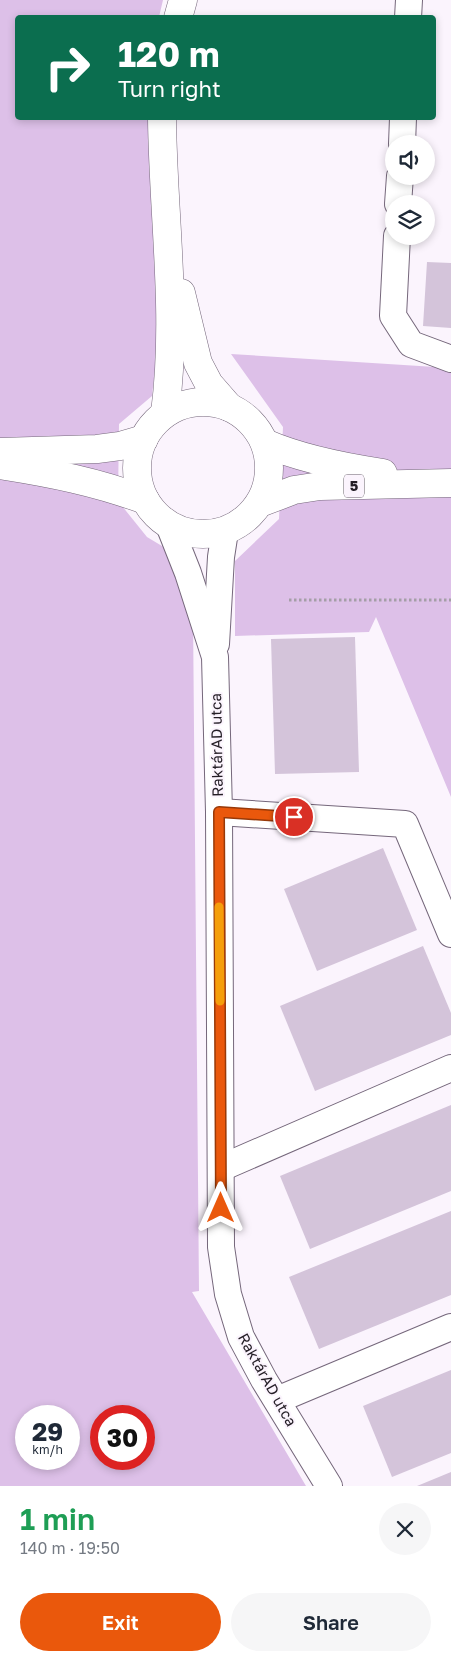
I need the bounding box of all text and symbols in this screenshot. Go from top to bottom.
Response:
text: 120 m [118,33,220,75]
icon: right [35,35,100,100]
text: Turn right [118,75,221,102]
map controls [385,135,435,245]
button: sound [385,135,435,185]
button: layers [385,195,435,245]
road number: 5 [344,474,364,498]
street label: RaktárAD utca [206,693,226,797]
pin [273,796,315,838]
icon: arrive [280,803,308,831]
position arrow [194,1181,246,1233]
street label: RaktárAD utca [235,1330,301,1429]
speed limit sign: 30 [90,1405,155,1470]
text: 29 [32,1416,63,1447]
text: km/h [32,1442,63,1457]
text: 1 min [20,1501,95,1537]
button: close [379,1503,431,1555]
text: 140 m · 19:50 [20,1538,120,1558]
button: Exit [20,1593,221,1651]
button: Share [231,1593,431,1651]

